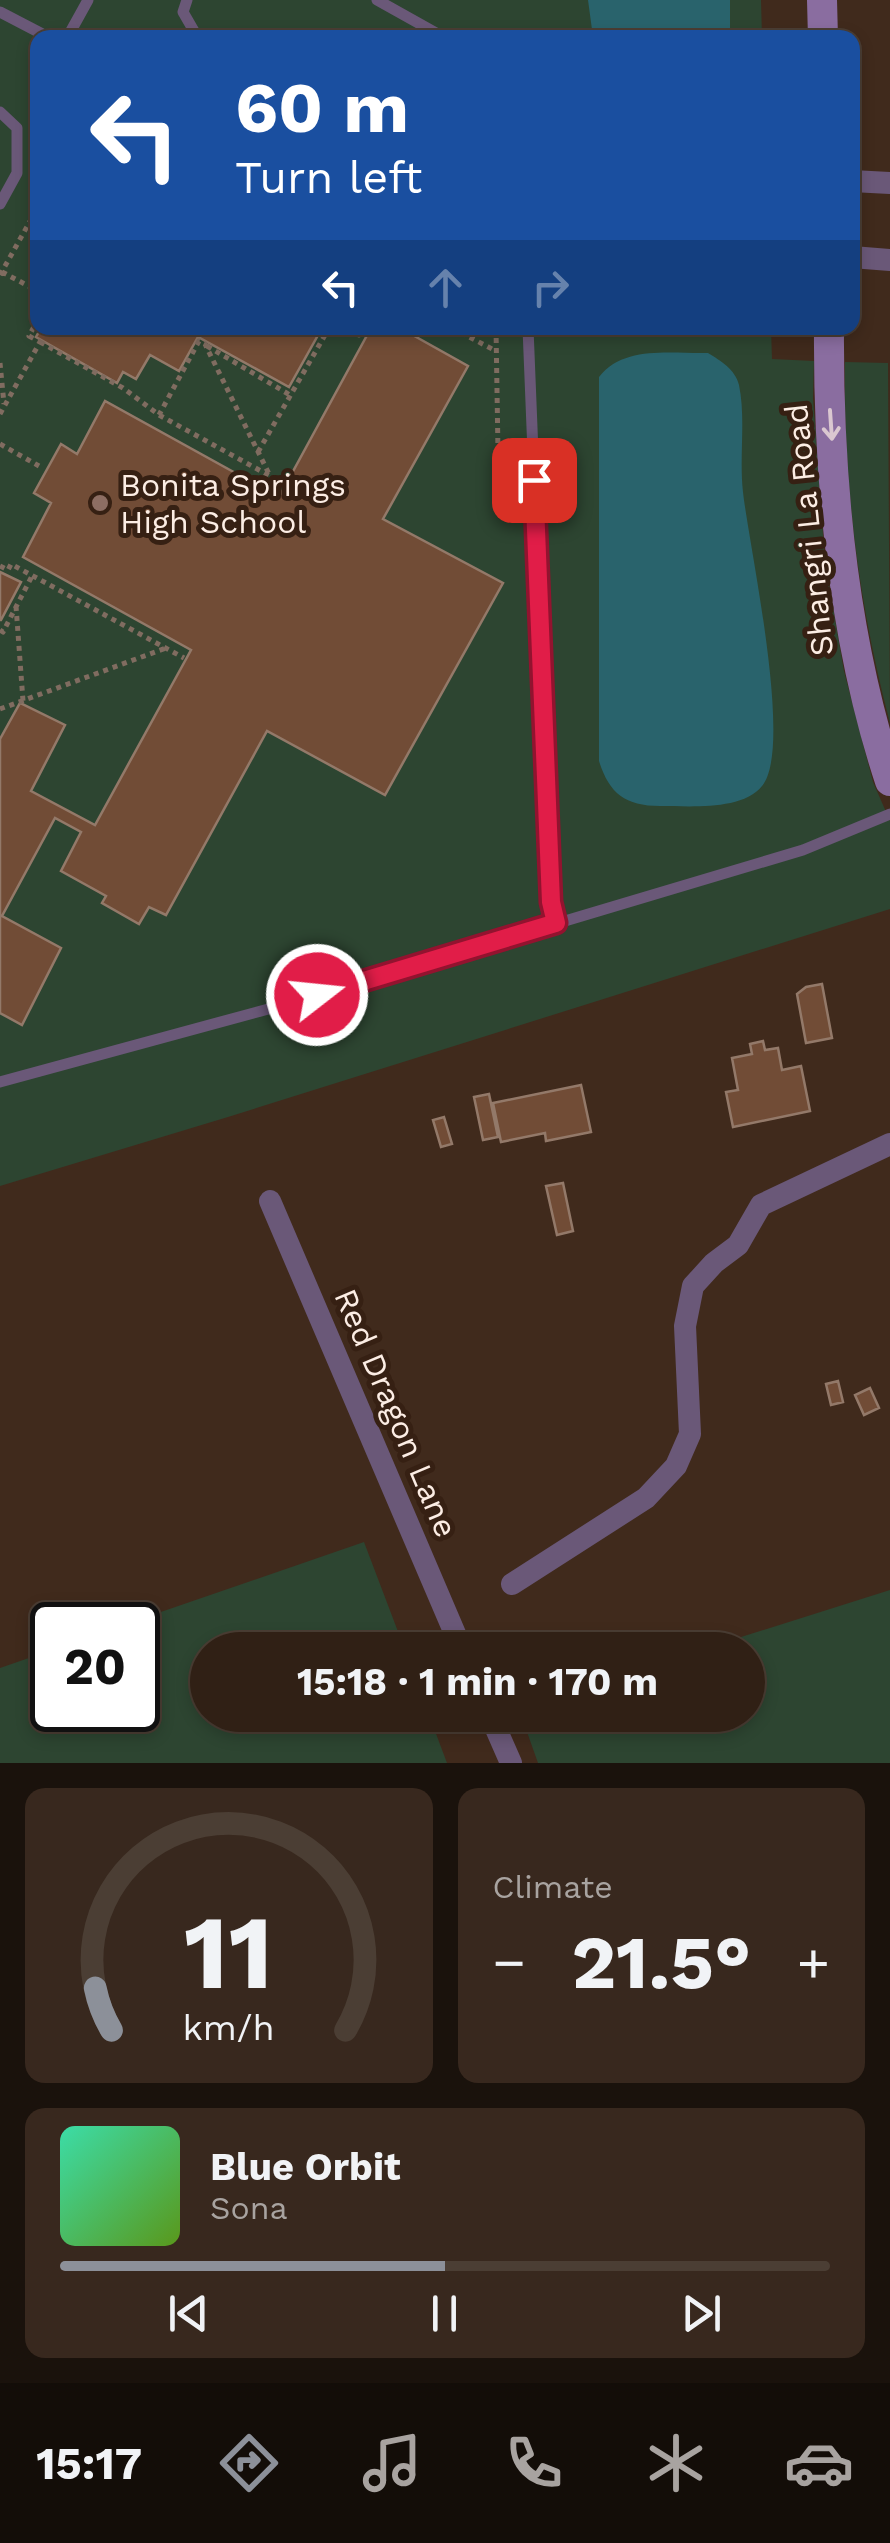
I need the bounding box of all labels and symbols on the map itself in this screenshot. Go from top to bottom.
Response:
street label: Shangri La Road [777,402,841,658]
one-way arrow [821,408,840,440]
pin [492,438,577,523]
place label: Bonita Springs High School [120,466,346,541]
marker: Bonita Springs High School [89,492,111,514]
position arrow [265,943,369,1047]
street label: Red Dragon Lane [326,1283,466,1543]
speed limit sign: 20 [30,1602,160,1732]

